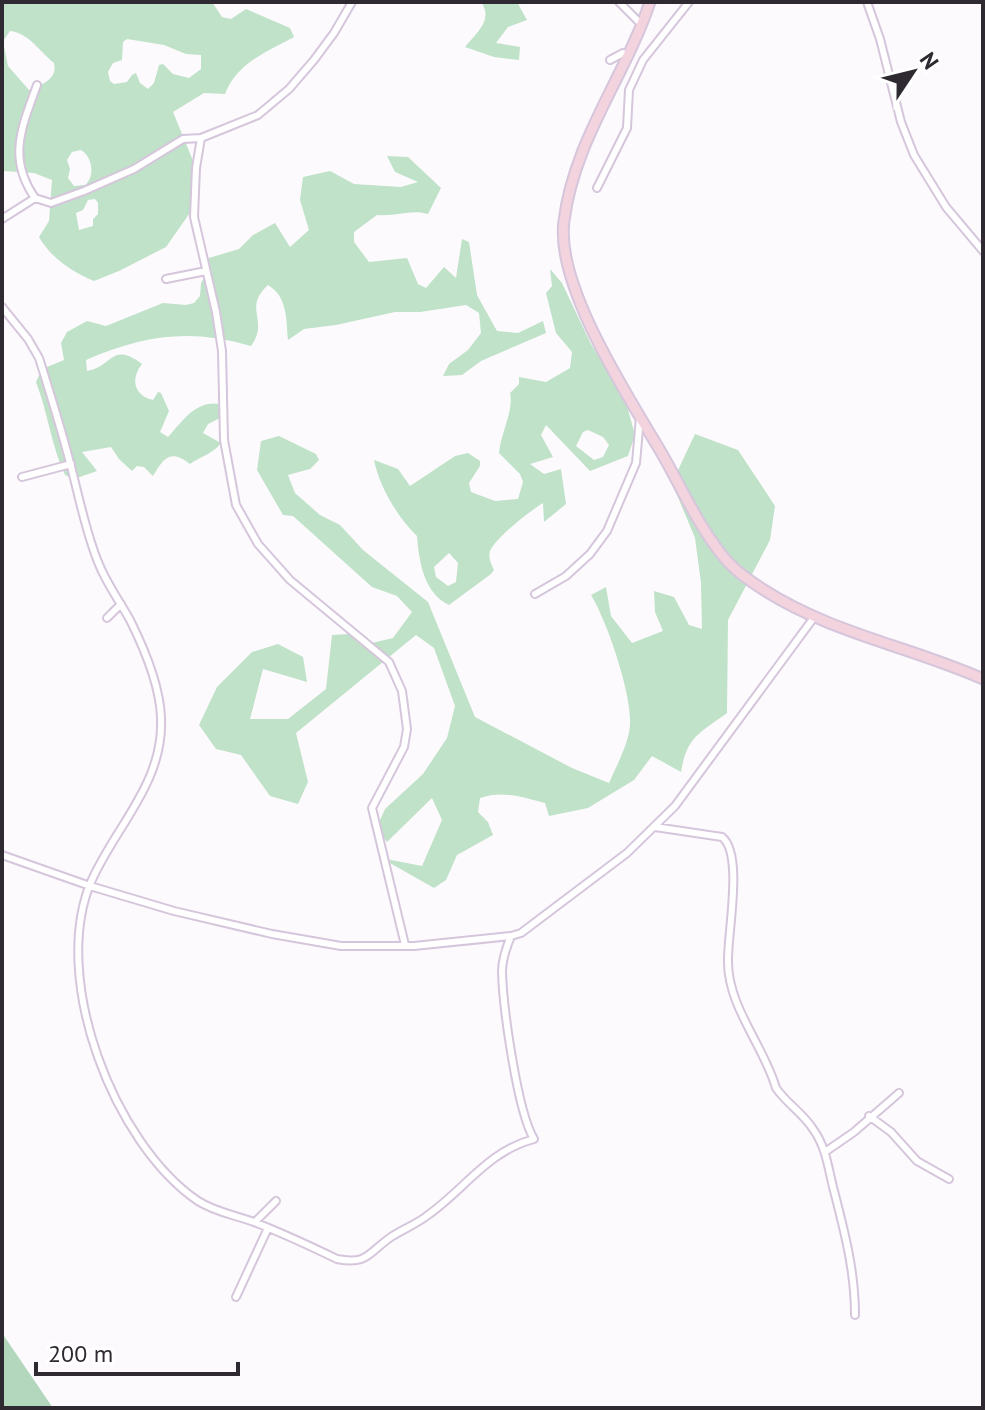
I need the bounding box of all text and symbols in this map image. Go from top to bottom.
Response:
north arrow [873,32,953,112]
text: N [914,47,945,74]
scale bar [36,1326,238,1376]
text: 200 m [48,1338,113,1369]

